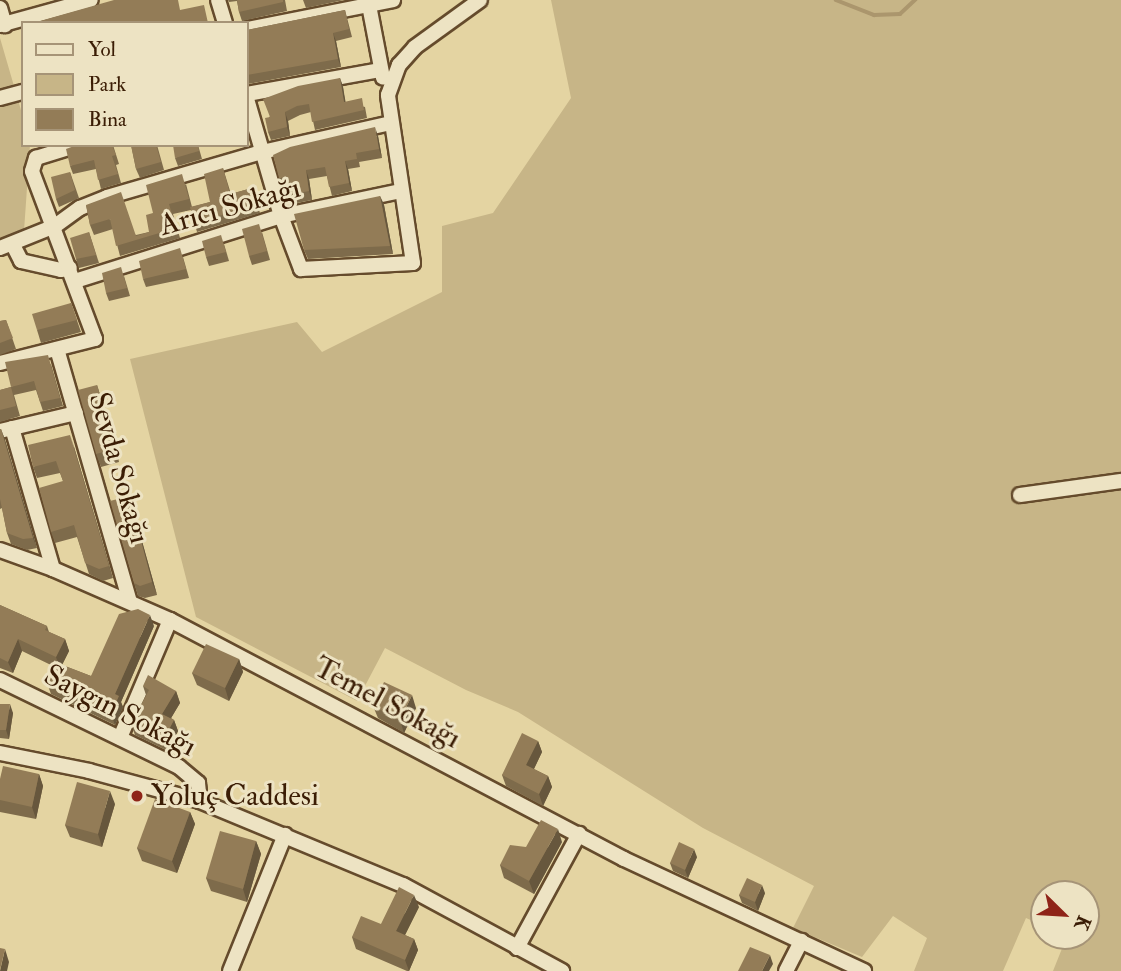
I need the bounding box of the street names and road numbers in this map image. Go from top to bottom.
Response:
street label: Arıcı Sokağı [155,170,305,244]
street label: Sevda Sokağı [80,388,158,548]
street label: Temel Sokağı [308,649,466,757]
street label: Saygın Sokağı [38,657,202,765]

